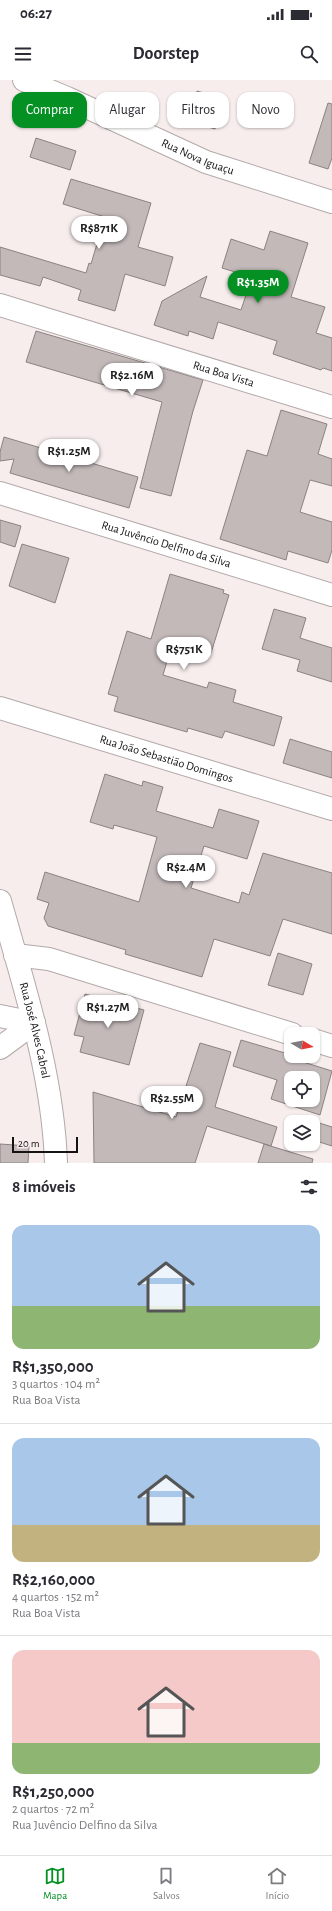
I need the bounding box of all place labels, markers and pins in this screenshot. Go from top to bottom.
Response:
pin: R$871K [66,216,132,250]
pin: R$1.35M [221,270,295,304]
pin: R$2.16M [95,363,169,397]
pin: R$1.25M [32,439,106,473]
pin: R$751K [151,637,217,671]
pin: R$2.4M [153,855,219,889]
pin: R$1.27M [71,995,145,1029]
pin: R$2.55M [135,1086,209,1120]

